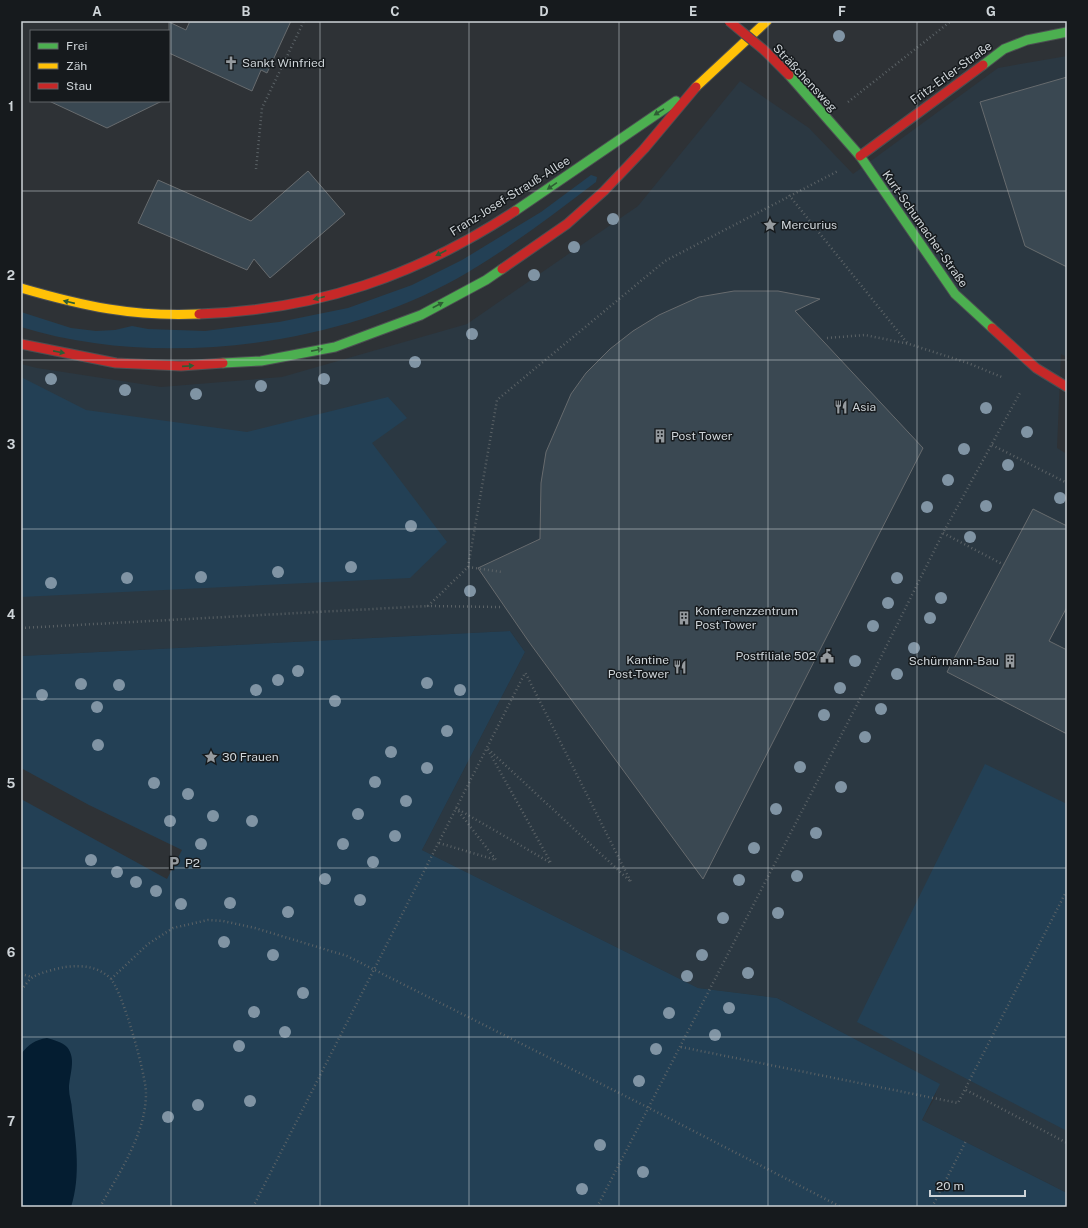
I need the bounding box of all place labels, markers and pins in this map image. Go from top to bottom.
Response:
church icon: Sankt Winfried [223,55,239,71]
place label: Sankt Winfried [242,56,325,70]
place icon: Mercurius [762,217,778,233]
place label: Mercurius [781,218,837,232]
restaurant icon: Asia [833,399,849,415]
place label: Asia [852,400,876,414]
building icon: Post Tower [652,428,668,444]
place label: Post Tower [671,429,733,443]
place label: Konferenzzentrum Post Tower [695,604,798,632]
building icon: Konferenzzentrum Post Tower [676,610,692,626]
public building icon: Postfiliale 502 [819,648,835,664]
place label: Postfiliale 502 [736,649,816,663]
place label: Kantine Post-Tower [608,653,669,681]
building icon: Schürmann-Bau [1002,653,1018,669]
place label: Schürmann-Bau [909,654,999,668]
restaurant icon: Kantine Post-Tower [672,659,688,675]
place icon: 30 Frauen [203,749,219,765]
place label: 30 Frauen [222,750,279,764]
parking icon: P2 [166,855,182,871]
place label: P2 [185,856,200,870]

